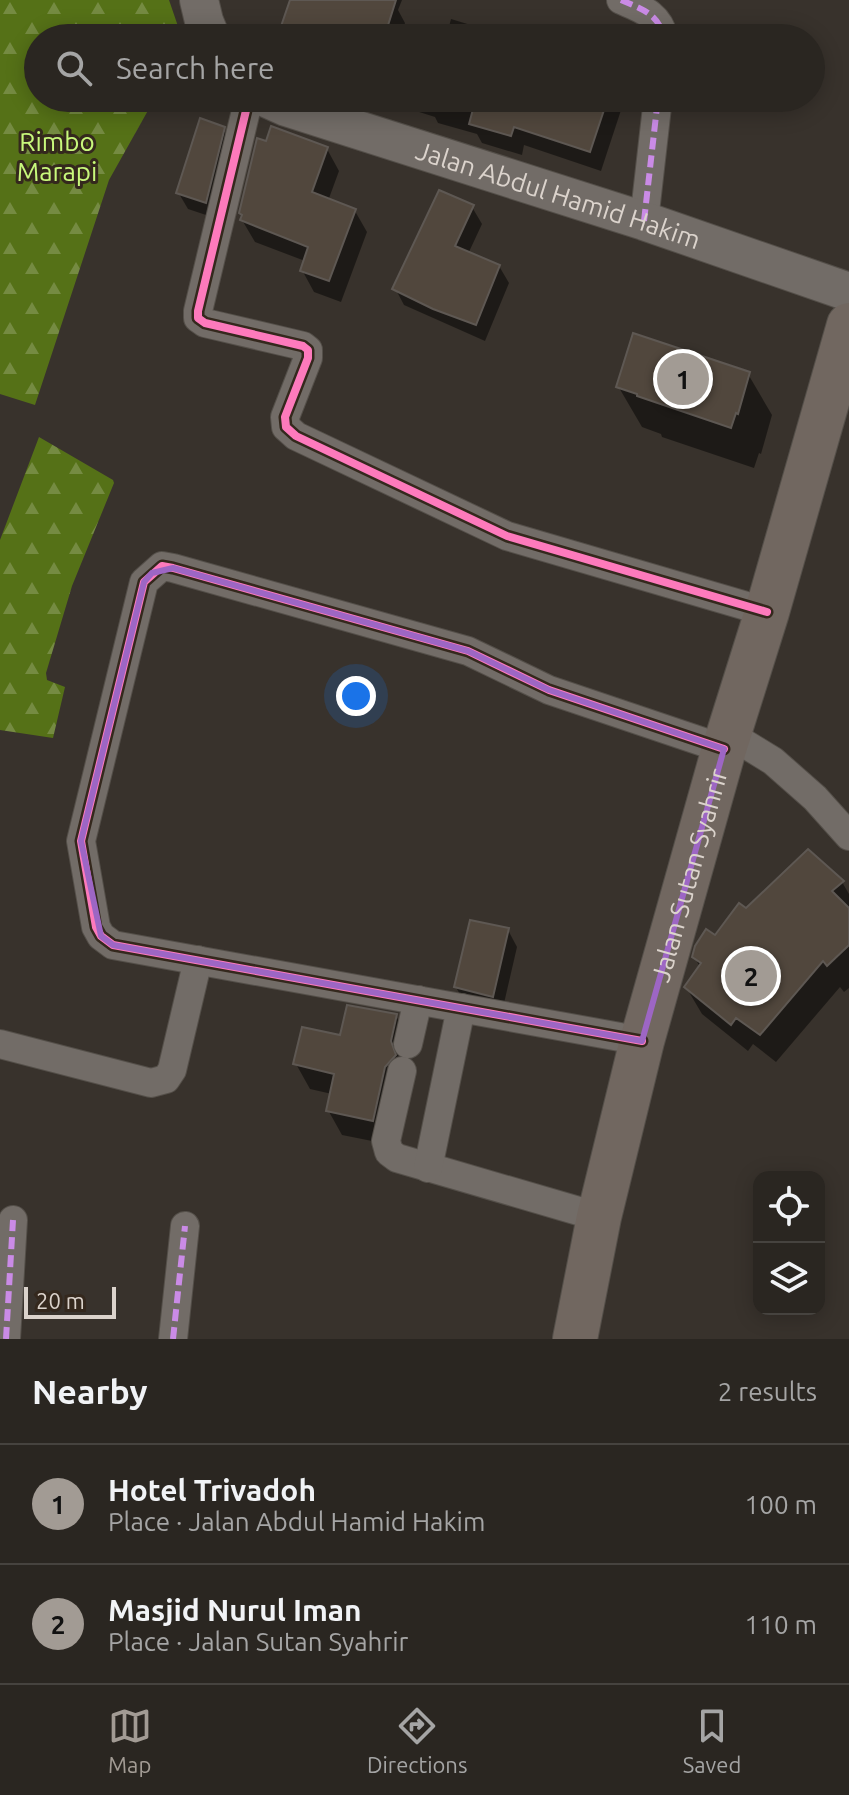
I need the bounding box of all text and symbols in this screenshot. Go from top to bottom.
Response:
search box [24,24,825,112]
icon: search [52,46,96,90]
text: Search here [116,51,275,85]
park label: Rimbo Marapi [17,127,97,186]
street label: Jalan Abdul Hamid Hakim [413,135,704,254]
pin: 1 [657,349,709,409]
your location [336,676,376,716]
street label: Jalan Sutan Syahrir [645,765,732,985]
pin: 2 [725,946,777,1006]
map controls [753,1171,825,1315]
button: locate [753,1171,825,1243]
button: layers [753,1243,825,1315]
scale bar [24,1283,116,1319]
text: 20 m [36,1288,85,1313]
text: Nearby [32,1372,147,1410]
text: 2 results [718,1377,817,1406]
text: Hotel Trivadoh [108,1473,316,1507]
text: 1 [51,1490,65,1519]
text: 100 m [745,1490,817,1519]
text: Place · Jalan Abdul Hamid Hakim [108,1507,485,1536]
text: Masjid Nurul Iman [108,1593,362,1627]
text: 2 [51,1610,65,1639]
text: 110 m [745,1610,817,1639]
text: Place · Jalan Sutan Syahrir [108,1627,408,1656]
tab: Map [108,1704,152,1777]
tab: Directions [367,1704,467,1777]
tab: Saved [683,1704,741,1777]

